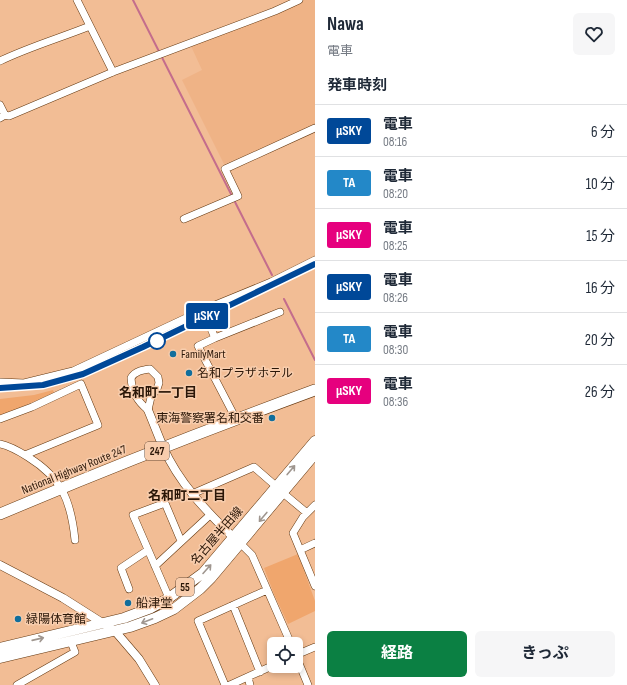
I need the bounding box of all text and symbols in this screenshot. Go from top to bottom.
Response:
text: Nawa [327,13,364,36]
button: heart [573,13,615,55]
text: 電車 [327,43,353,59]
text: 発車時刻 [327,76,387,95]
text: 電車 [383,115,413,134]
text: μSKY [336,122,362,139]
text: 6 分 [591,123,615,142]
text: 08:16 [383,134,407,150]
text: 電車 [383,167,413,186]
text: TA [343,174,355,191]
text: 10 分 [586,175,615,194]
text: 08:20 [383,186,408,202]
text: 電車 [383,219,413,238]
text: μSKY [336,226,362,243]
text: 15 分 [586,227,615,246]
text: 08:25 [383,238,408,254]
text: 電車 [383,271,413,290]
text: μSKY [336,278,362,295]
text: 16 分 [586,279,615,298]
text: 08:26 [383,290,408,306]
line badge: μSKY [179,303,235,329]
text: μSKY [194,307,220,324]
text: 電車 [383,323,413,342]
text: TA [343,330,355,347]
text: 20 分 [585,331,615,350]
unlabelled marker [148,332,166,350]
text: 08:30 [383,342,408,358]
place label: FamilyMart [181,347,226,362]
marker: FamilyMart [168,349,178,359]
place label: 名和プラザホテル [197,366,293,381]
marker: 名和プラザホテル [184,368,194,378]
text: 電車 [383,375,413,394]
text: μSKY [336,382,362,399]
text: 26 分 [585,383,615,402]
district label: 名和町一丁目 [119,385,197,401]
text: 08:36 [383,394,408,410]
place label: 東海警察署名和交番 [156,411,264,426]
marker: 東海警察署名和交番 [267,413,277,423]
street label: National Highway Route 247 [19,442,129,498]
road number: 247 [145,442,169,460]
one-way arrow [286,465,295,475]
district label: 名和町二丁目 [148,488,226,504]
street label: 名古屋半田線 [188,504,246,568]
one-way arrow [259,511,268,522]
one-way arrow [202,564,211,574]
road number: 55 [176,578,194,596]
place label: 船津堂 [136,596,172,611]
marker: 船津堂 [123,598,133,608]
place label: 緑陽体育館 [26,612,86,627]
marker: 緑陽体育館 [13,614,23,624]
one-way arrow [142,617,154,625]
button: 経路 [327,631,467,677]
button: きっぷ [475,631,615,677]
one-way arrow [31,635,44,643]
map controls [267,637,303,673]
button: locate [267,637,303,673]

